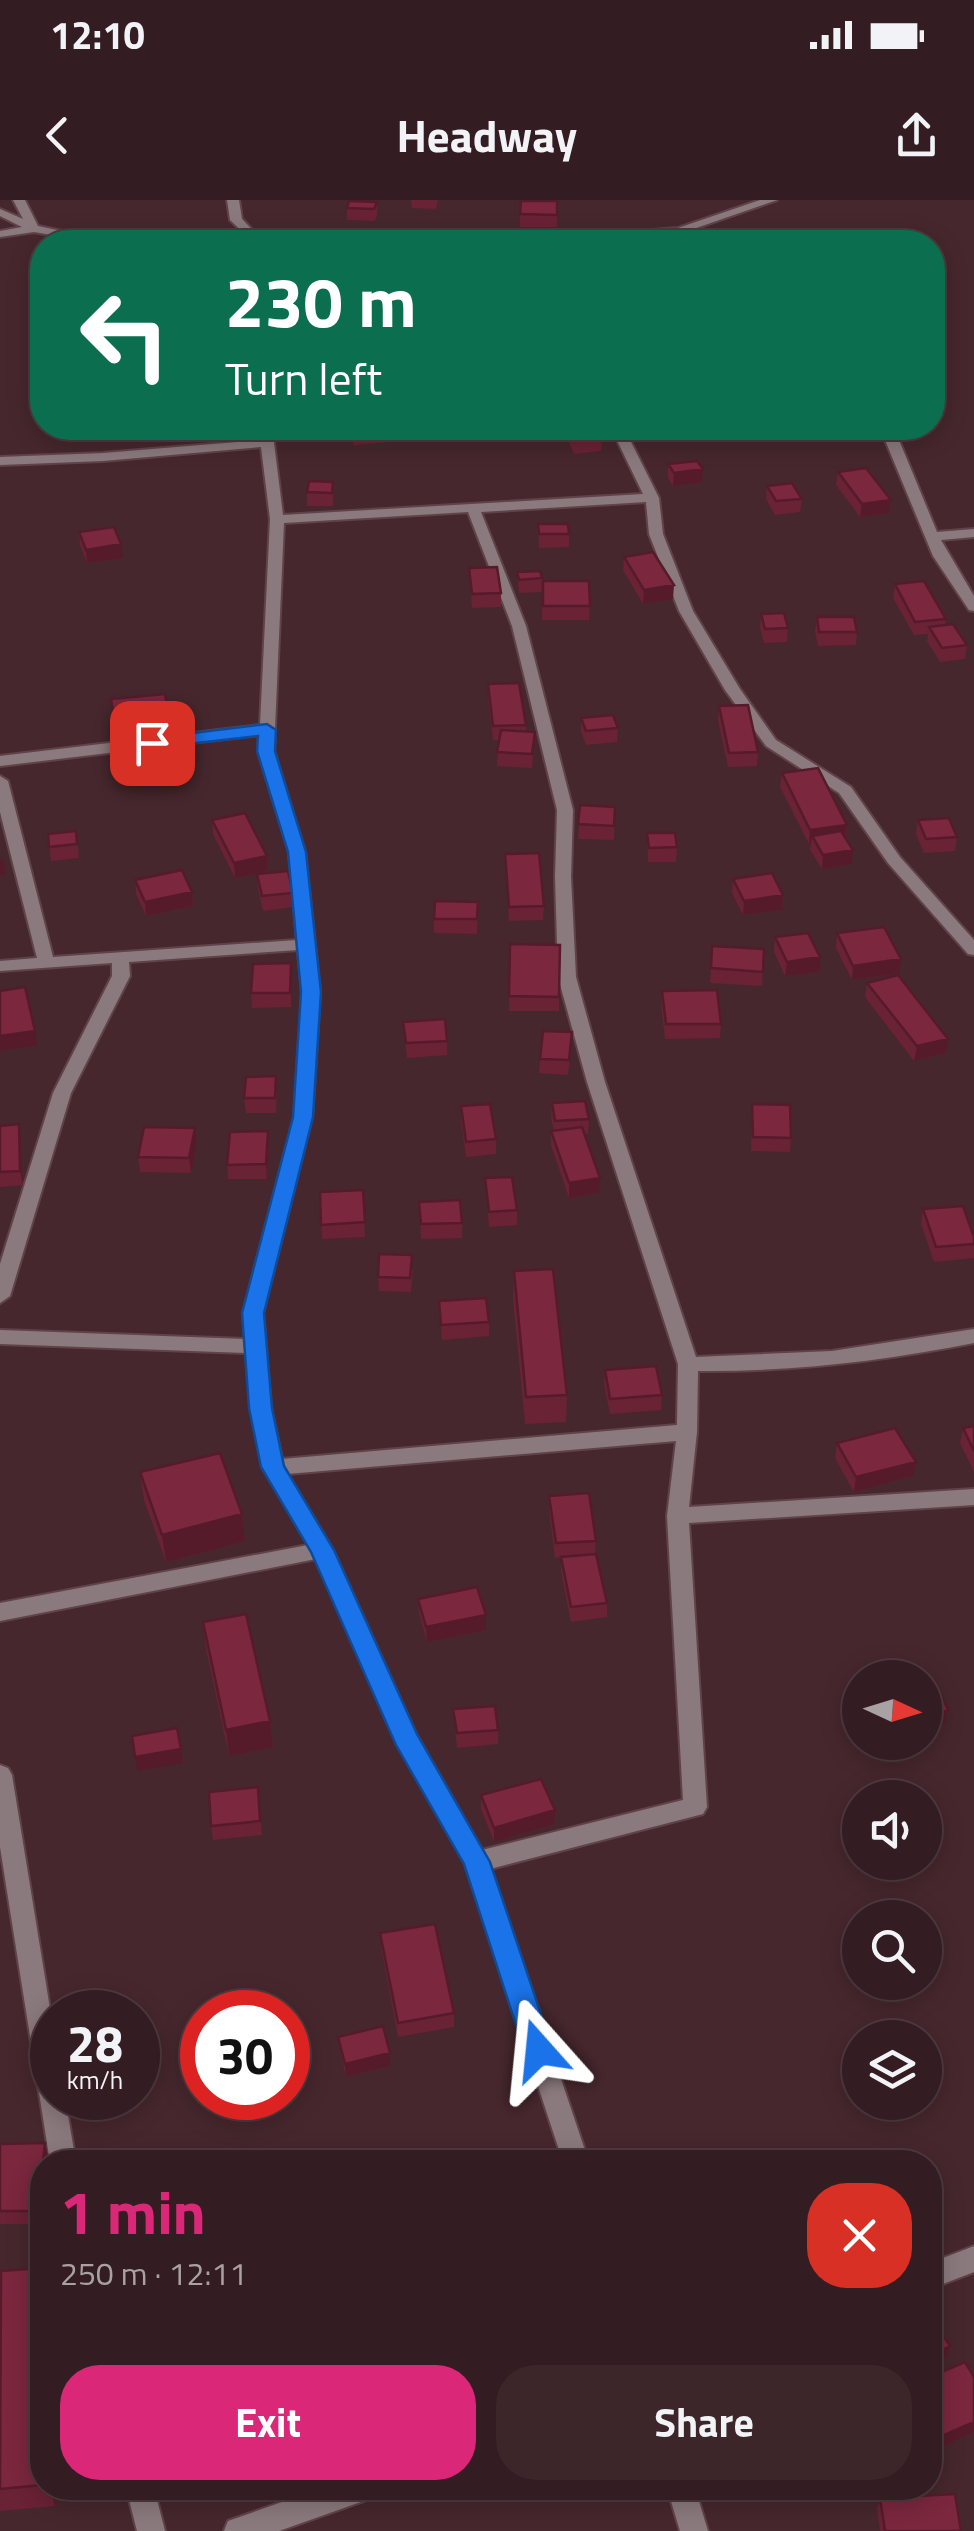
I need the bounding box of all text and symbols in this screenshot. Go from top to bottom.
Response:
text: 12:10 [50,6,145,64]
text: Headway [397,101,577,169]
icon: back [30,108,85,163]
icon: share [889,108,944,163]
text: 230 m [225,248,417,354]
icon: left [60,270,190,400]
text: Turn left [225,344,382,412]
pin [110,701,195,786]
icon: arrive [125,716,180,771]
north arrow [842,1660,942,1760]
map controls [842,1660,942,2120]
button: sound [842,1780,942,1880]
button: search [842,1900,942,2000]
speed limit sign: 30 [180,1990,310,2120]
position arrow [487,1998,591,2102]
text: 28 [67,2005,123,2081]
button: layers [842,2020,942,2120]
text: km/h [67,2061,123,2099]
text: 1 min [60,2166,206,2257]
button: close [807,2183,912,2288]
text: 250 m · 12:11 [60,2249,247,2297]
button: Exit [60,2365,476,2480]
button: Share [496,2365,912,2480]

